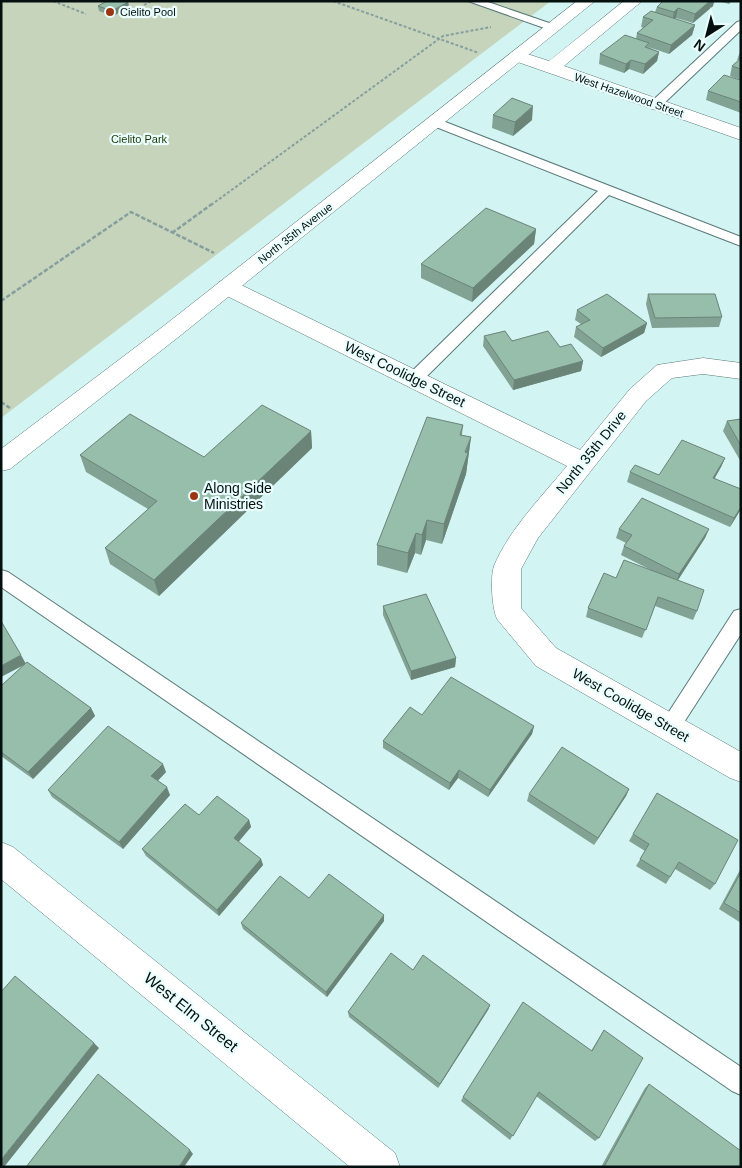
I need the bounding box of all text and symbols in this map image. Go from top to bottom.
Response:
marker: Cielito Pool [104,6,116,18]
place label: Cielito Pool [120,6,176,18]
north arrow [682,10,732,60]
text: N [691,36,708,55]
street label: West Hazelwood Street [573,71,685,119]
park label: Cielito Park [111,133,168,145]
street label: North 35th Avenue [255,200,335,266]
street label: West Coolidge Street [342,338,468,410]
street label: North 35th Drive [553,407,629,497]
place label: Along Side Ministries [204,480,272,512]
marker: Along Side Ministries [188,490,200,502]
street label: West Coolidge Street [570,665,692,745]
street label: West Elm Street [141,969,242,1055]

